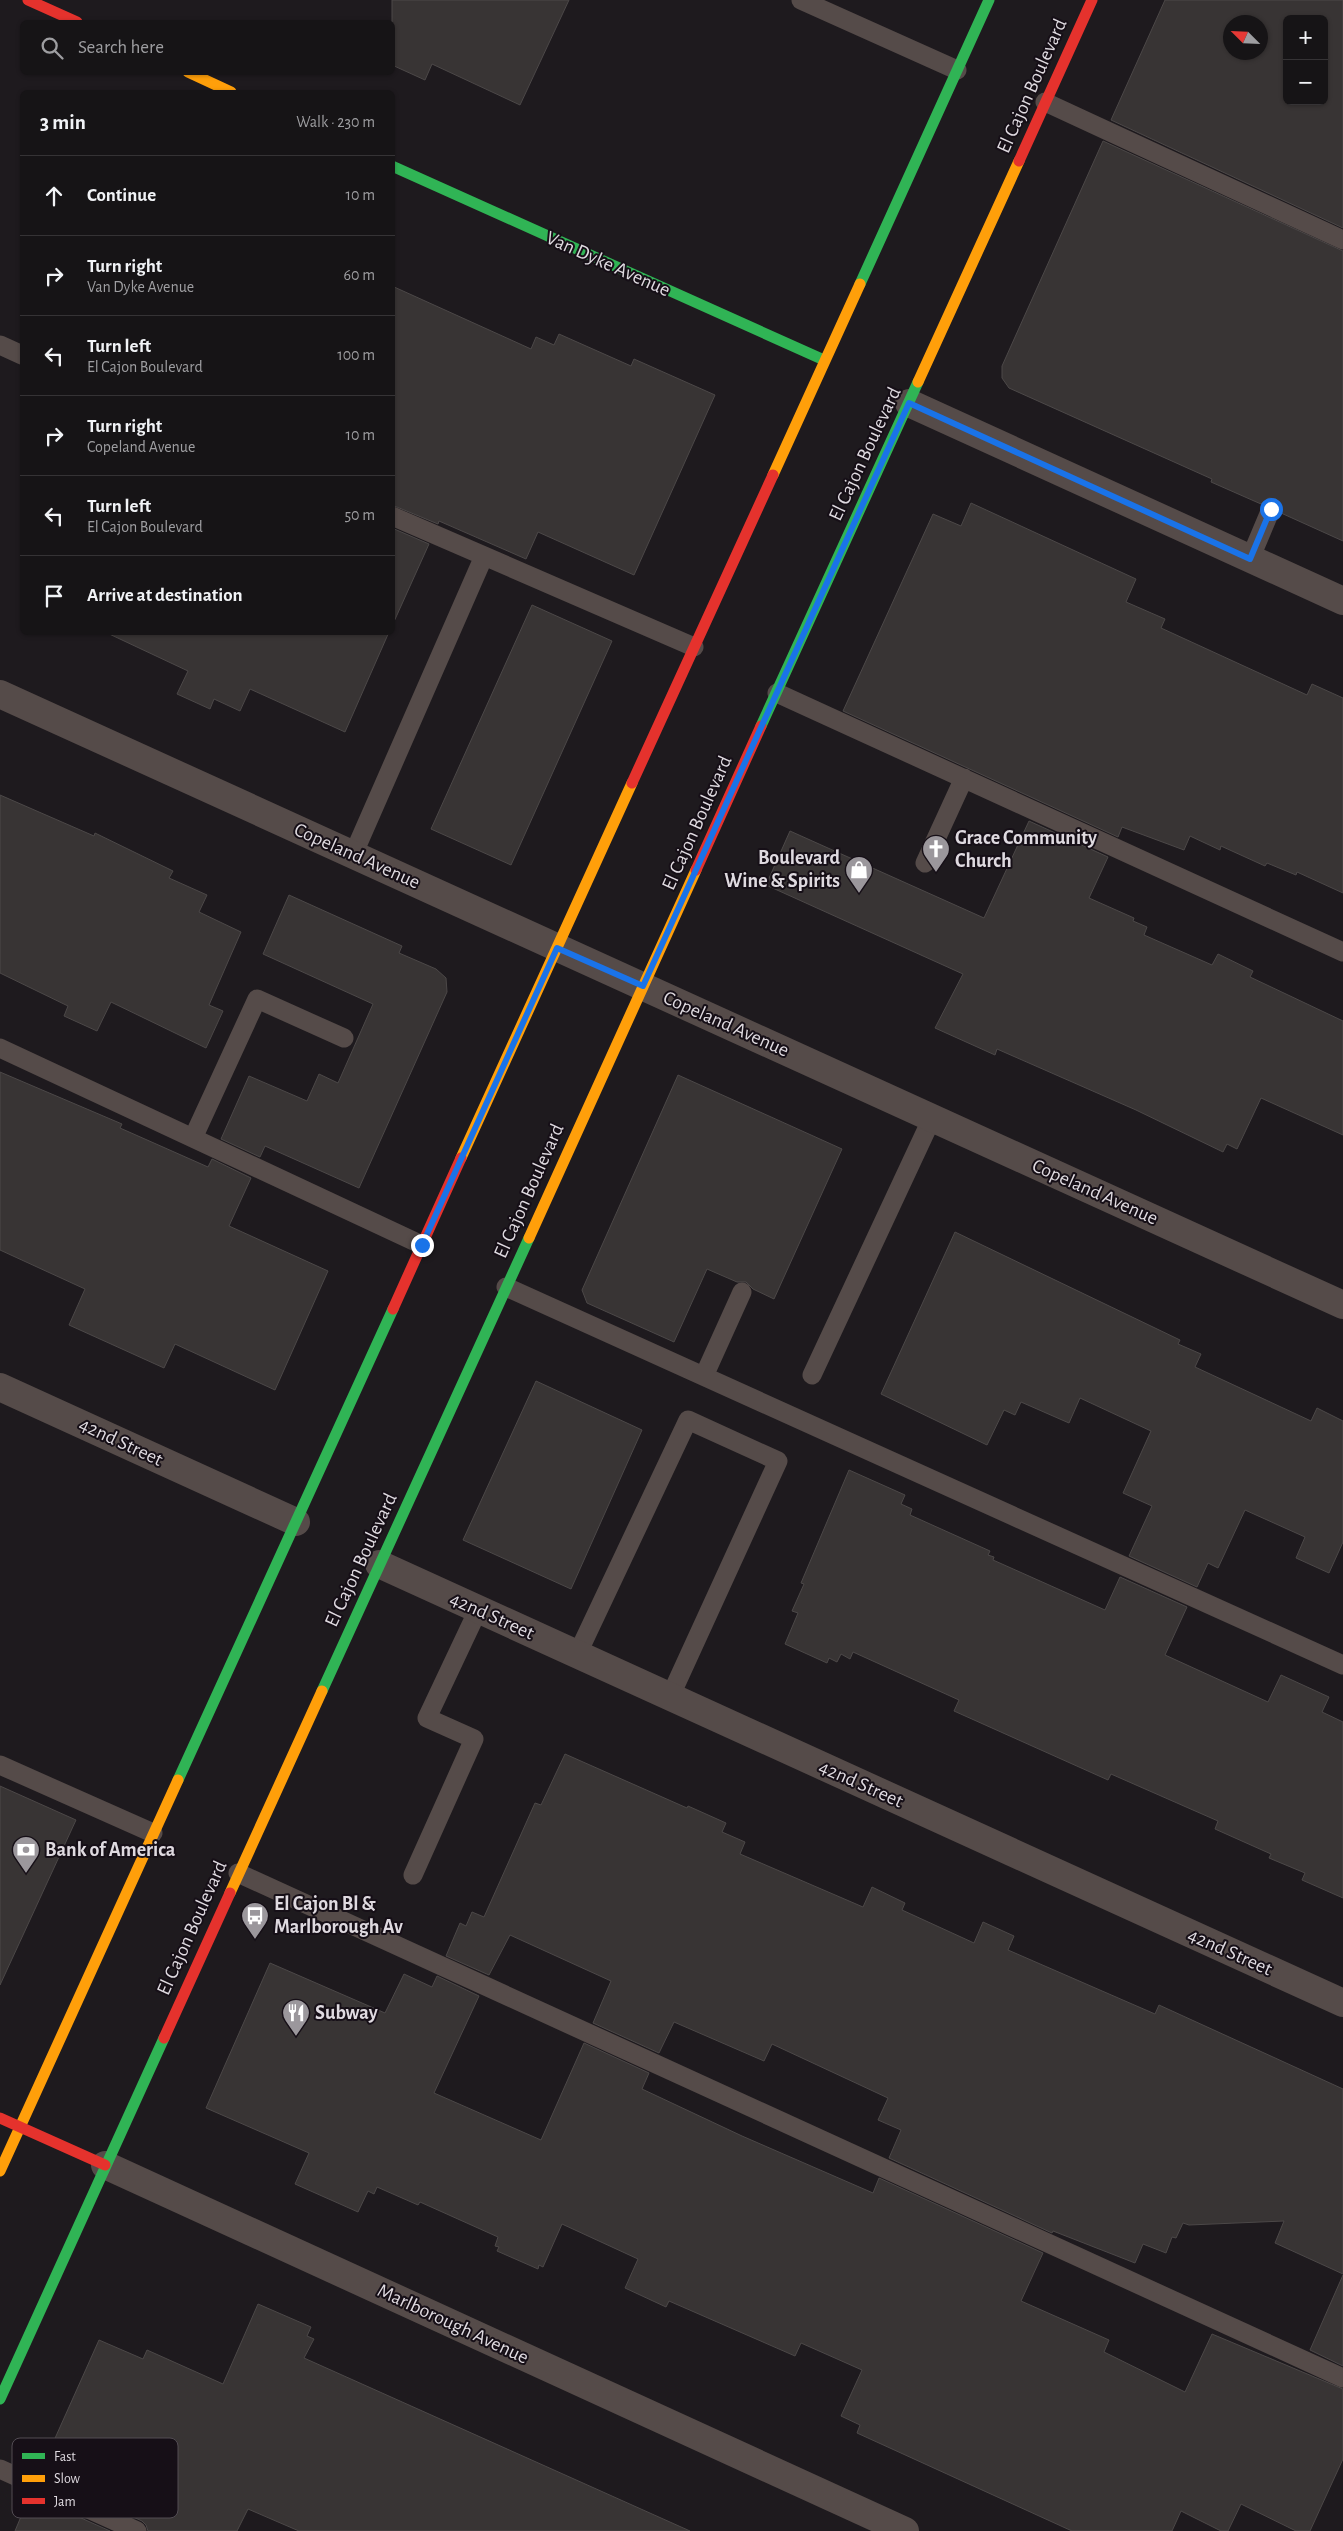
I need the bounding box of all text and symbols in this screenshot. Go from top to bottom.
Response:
north arrow [1223,15,1268,60]
map controls [1283,15,1328,105]
button: + [1283,15,1328,60]
street label: El Cajon Boulevard [993,16,1071,156]
search box [20,20,395,75]
icon: search [38,34,66,62]
text: Search here [78,38,164,57]
button: − [1283,60,1328,105]
text: 3 min [40,112,86,133]
text: Walk · 230 m [296,114,375,130]
icon: ahead [40,182,68,210]
text: Continue [87,186,156,205]
text: 10 m [346,187,375,203]
street label: Van Dyke Avenue [543,228,673,300]
text: Turn right [87,257,162,276]
icon: right [40,262,68,290]
text: 60 m [344,267,375,283]
text: Van Dyke Avenue [87,279,194,295]
text: Turn left [87,337,151,356]
icon: left [40,342,68,370]
text: 100 m [337,347,375,363]
text: El Cajon Boulevard [87,359,203,375]
street label: El Cajon Boulevard [825,384,905,524]
text: Turn right [87,417,162,436]
icon: right [40,422,68,450]
text: 10 m [346,427,375,443]
text: Copeland Avenue [87,439,195,455]
text: Turn left [87,497,151,516]
route start [1260,498,1283,521]
icon: left [40,502,68,530]
text: 50 m [344,507,375,523]
text: El Cajon Boulevard [87,519,203,535]
icon: arrive [40,582,68,610]
text: Arrive at destination [87,586,243,605]
street label: El Cajon Boulevard [658,753,736,893]
street label: Copeland Avenue [291,819,423,893]
place label: Grace Community Church [955,828,1097,871]
church icon: Grace Community Church [921,834,951,873]
place label: Boulevard Wine & Spirits [724,848,840,891]
shop icon: Boulevard Wine & Spirits [844,855,874,894]
street label: Copeland Avenue [660,987,792,1061]
street label: El Cajon Boulevard [490,1121,568,1261]
street label: Copeland Avenue [1029,1155,1161,1229]
route end [411,1234,434,1257]
street label: 42nd Street [76,1414,166,1470]
street label: El Cajon Boulevard [321,1490,401,1630]
street label: 42nd Street [447,1589,538,1644]
street label: 42nd Street [816,1757,907,1812]
bank icon: Bank of America [11,1835,41,1874]
place label: Bank of America [45,1840,176,1860]
street label: El Cajon Boulevard [153,1858,231,1998]
place label: El Cajon Bl & Marlborough Av [274,1894,403,1937]
bus stop icon: El Cajon Bl & Marlborough Av [240,1901,270,1940]
street label: 42nd Street [1185,1925,1276,1980]
restaurant icon: Subway [281,1998,311,2037]
place label: Subway [315,2003,378,2023]
street label: Marlborough Avenue [374,2280,532,2368]
legend [12,2438,178,2518]
text: Fast [54,2450,76,2464]
text: Slow [54,2472,81,2486]
text: Jam [54,2495,76,2509]

